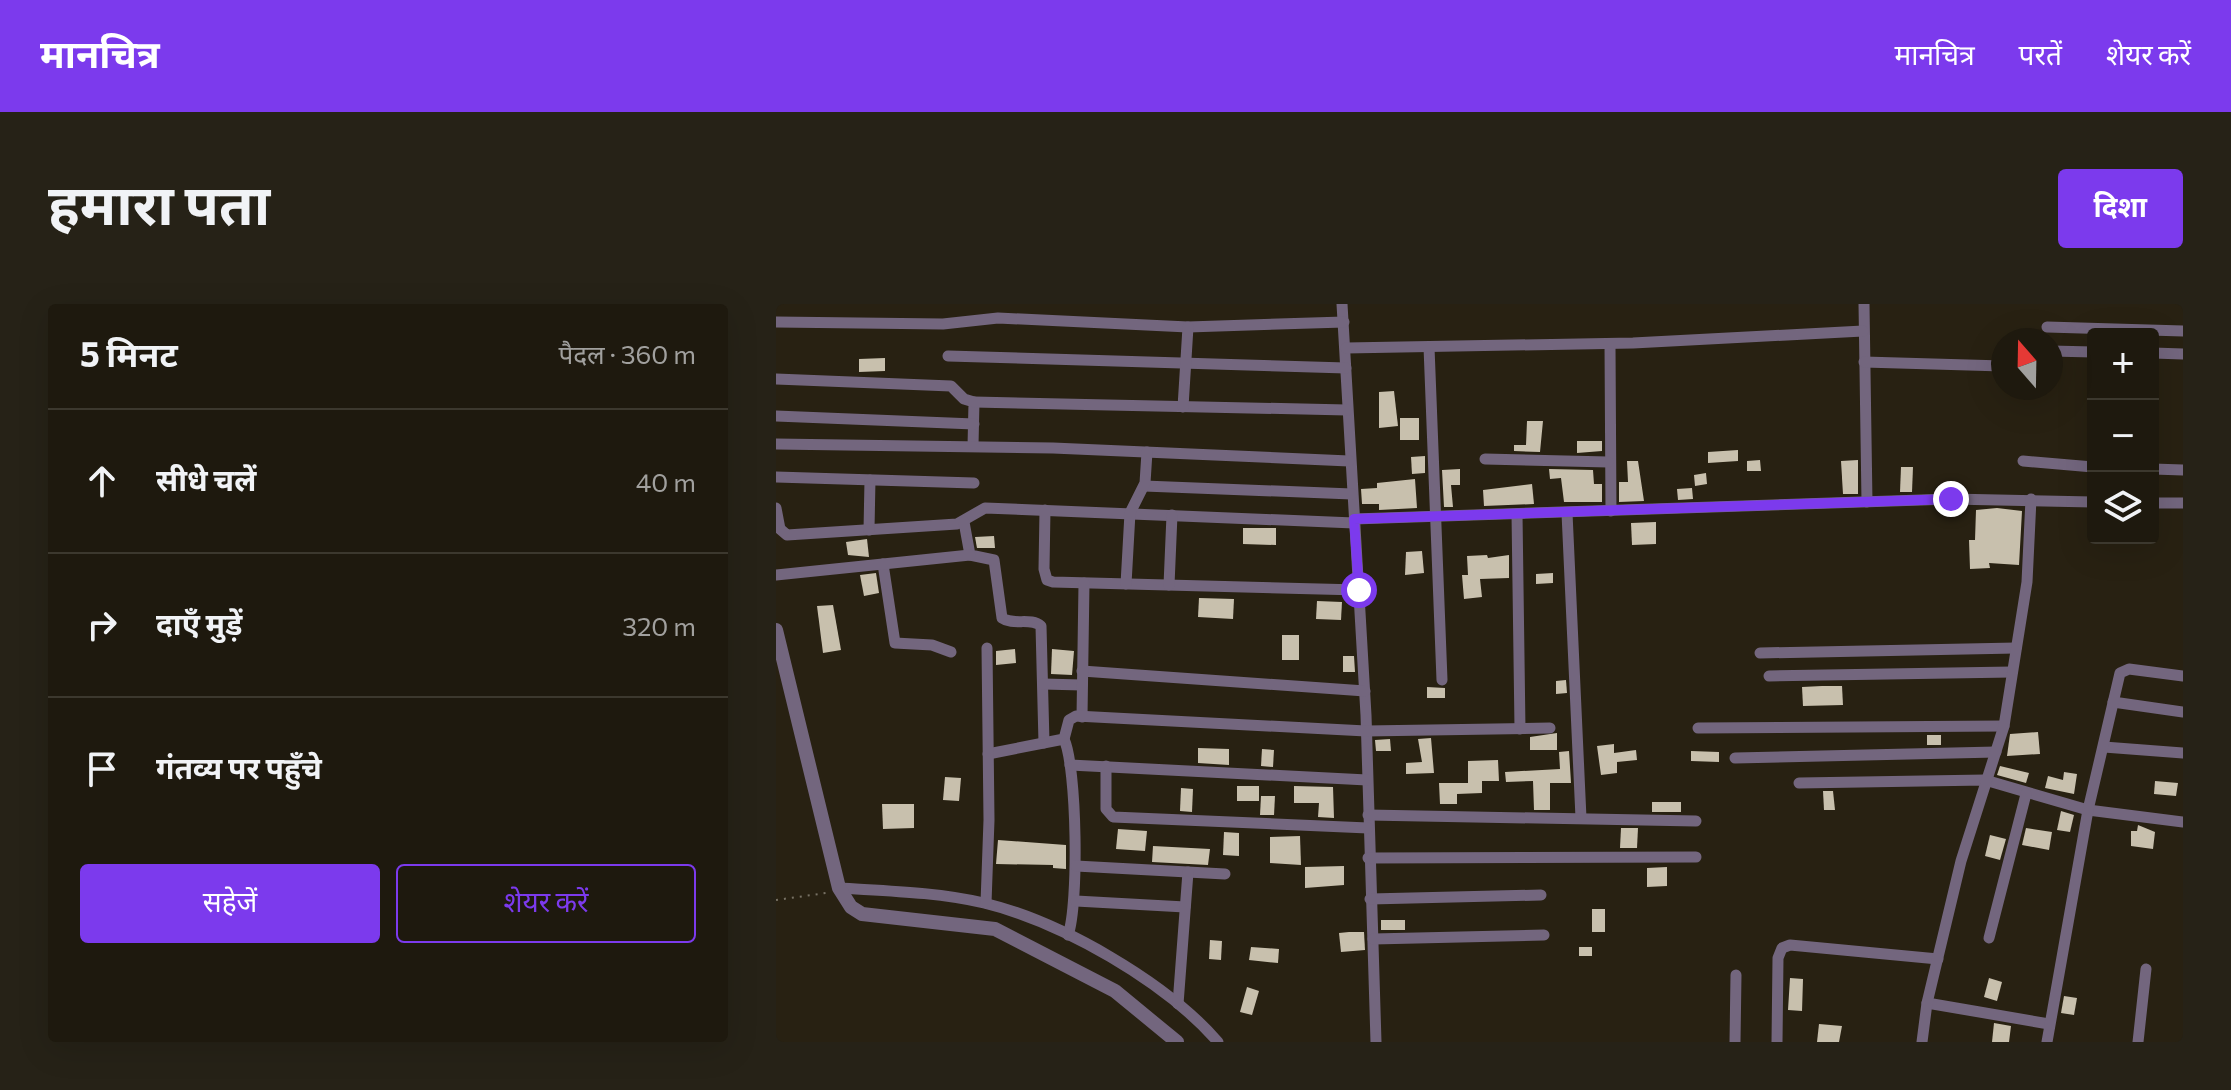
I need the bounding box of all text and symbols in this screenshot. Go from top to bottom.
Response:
text: मानचित्र [40,29,160,76]
text: मानचित्र [1895,37,1975,71]
text: परतें [2019,37,2062,71]
text: शेयर करें [2106,37,2191,71]
text: हमारा पता [48,168,270,237]
button: दिशा [2058,169,2183,248]
north arrow [1991,328,2063,400]
map controls [2087,328,2159,544]
button: + [2087,328,2159,400]
text: 5 मिनट [80,332,178,374]
text: पैदल · 360 m [558,338,696,369]
button: − [2087,400,2159,472]
icon: ahead [80,459,124,503]
text: सीधे चलें [156,460,256,497]
text: 40 m [636,466,696,497]
button: layers [2087,472,2159,544]
route end [1933,481,1969,517]
route start [1341,572,1377,608]
icon: right [80,603,124,647]
text: दाएँ मुड़ें [156,604,242,641]
text: 320 m [622,610,696,641]
icon: arrive [80,747,124,791]
text: गंतव्य पर पहुँचे [156,748,322,785]
button: सहेजें [80,864,380,943]
button: शेयर करें [396,864,696,943]

